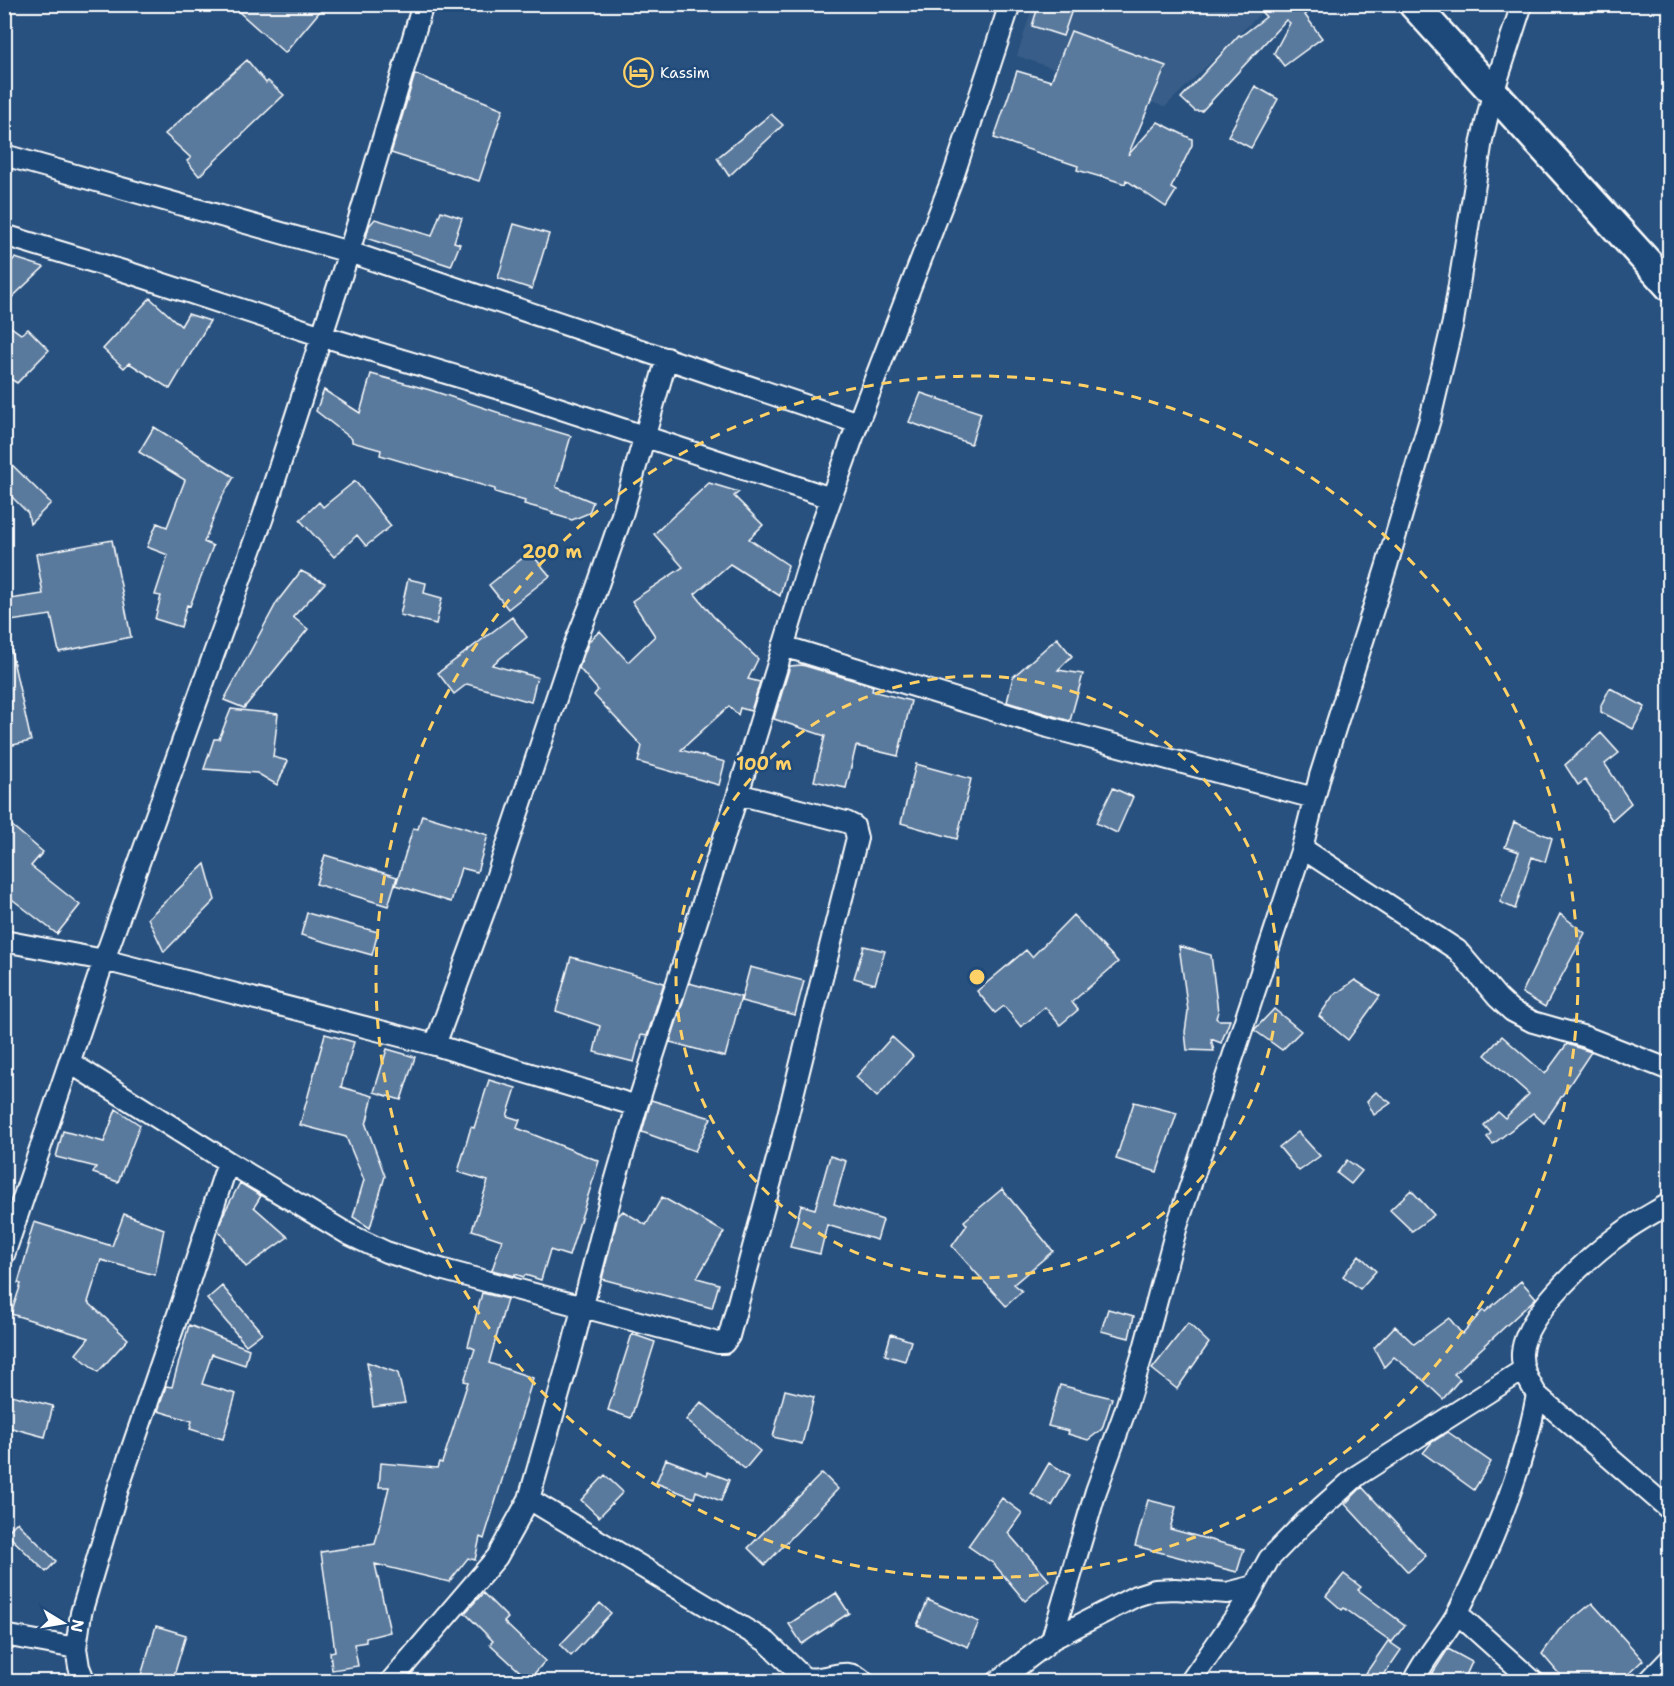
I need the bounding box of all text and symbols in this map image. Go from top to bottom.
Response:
hotel icon: Kassim [623,57,655,89]
place label: Kassim [660,63,710,83]
text: 200 m [522,540,583,564]
text: 100 m [736,752,792,776]
centre of rings [967,967,987,987]
north arrow [33,1593,93,1653]
text: N [66,1618,89,1634]

